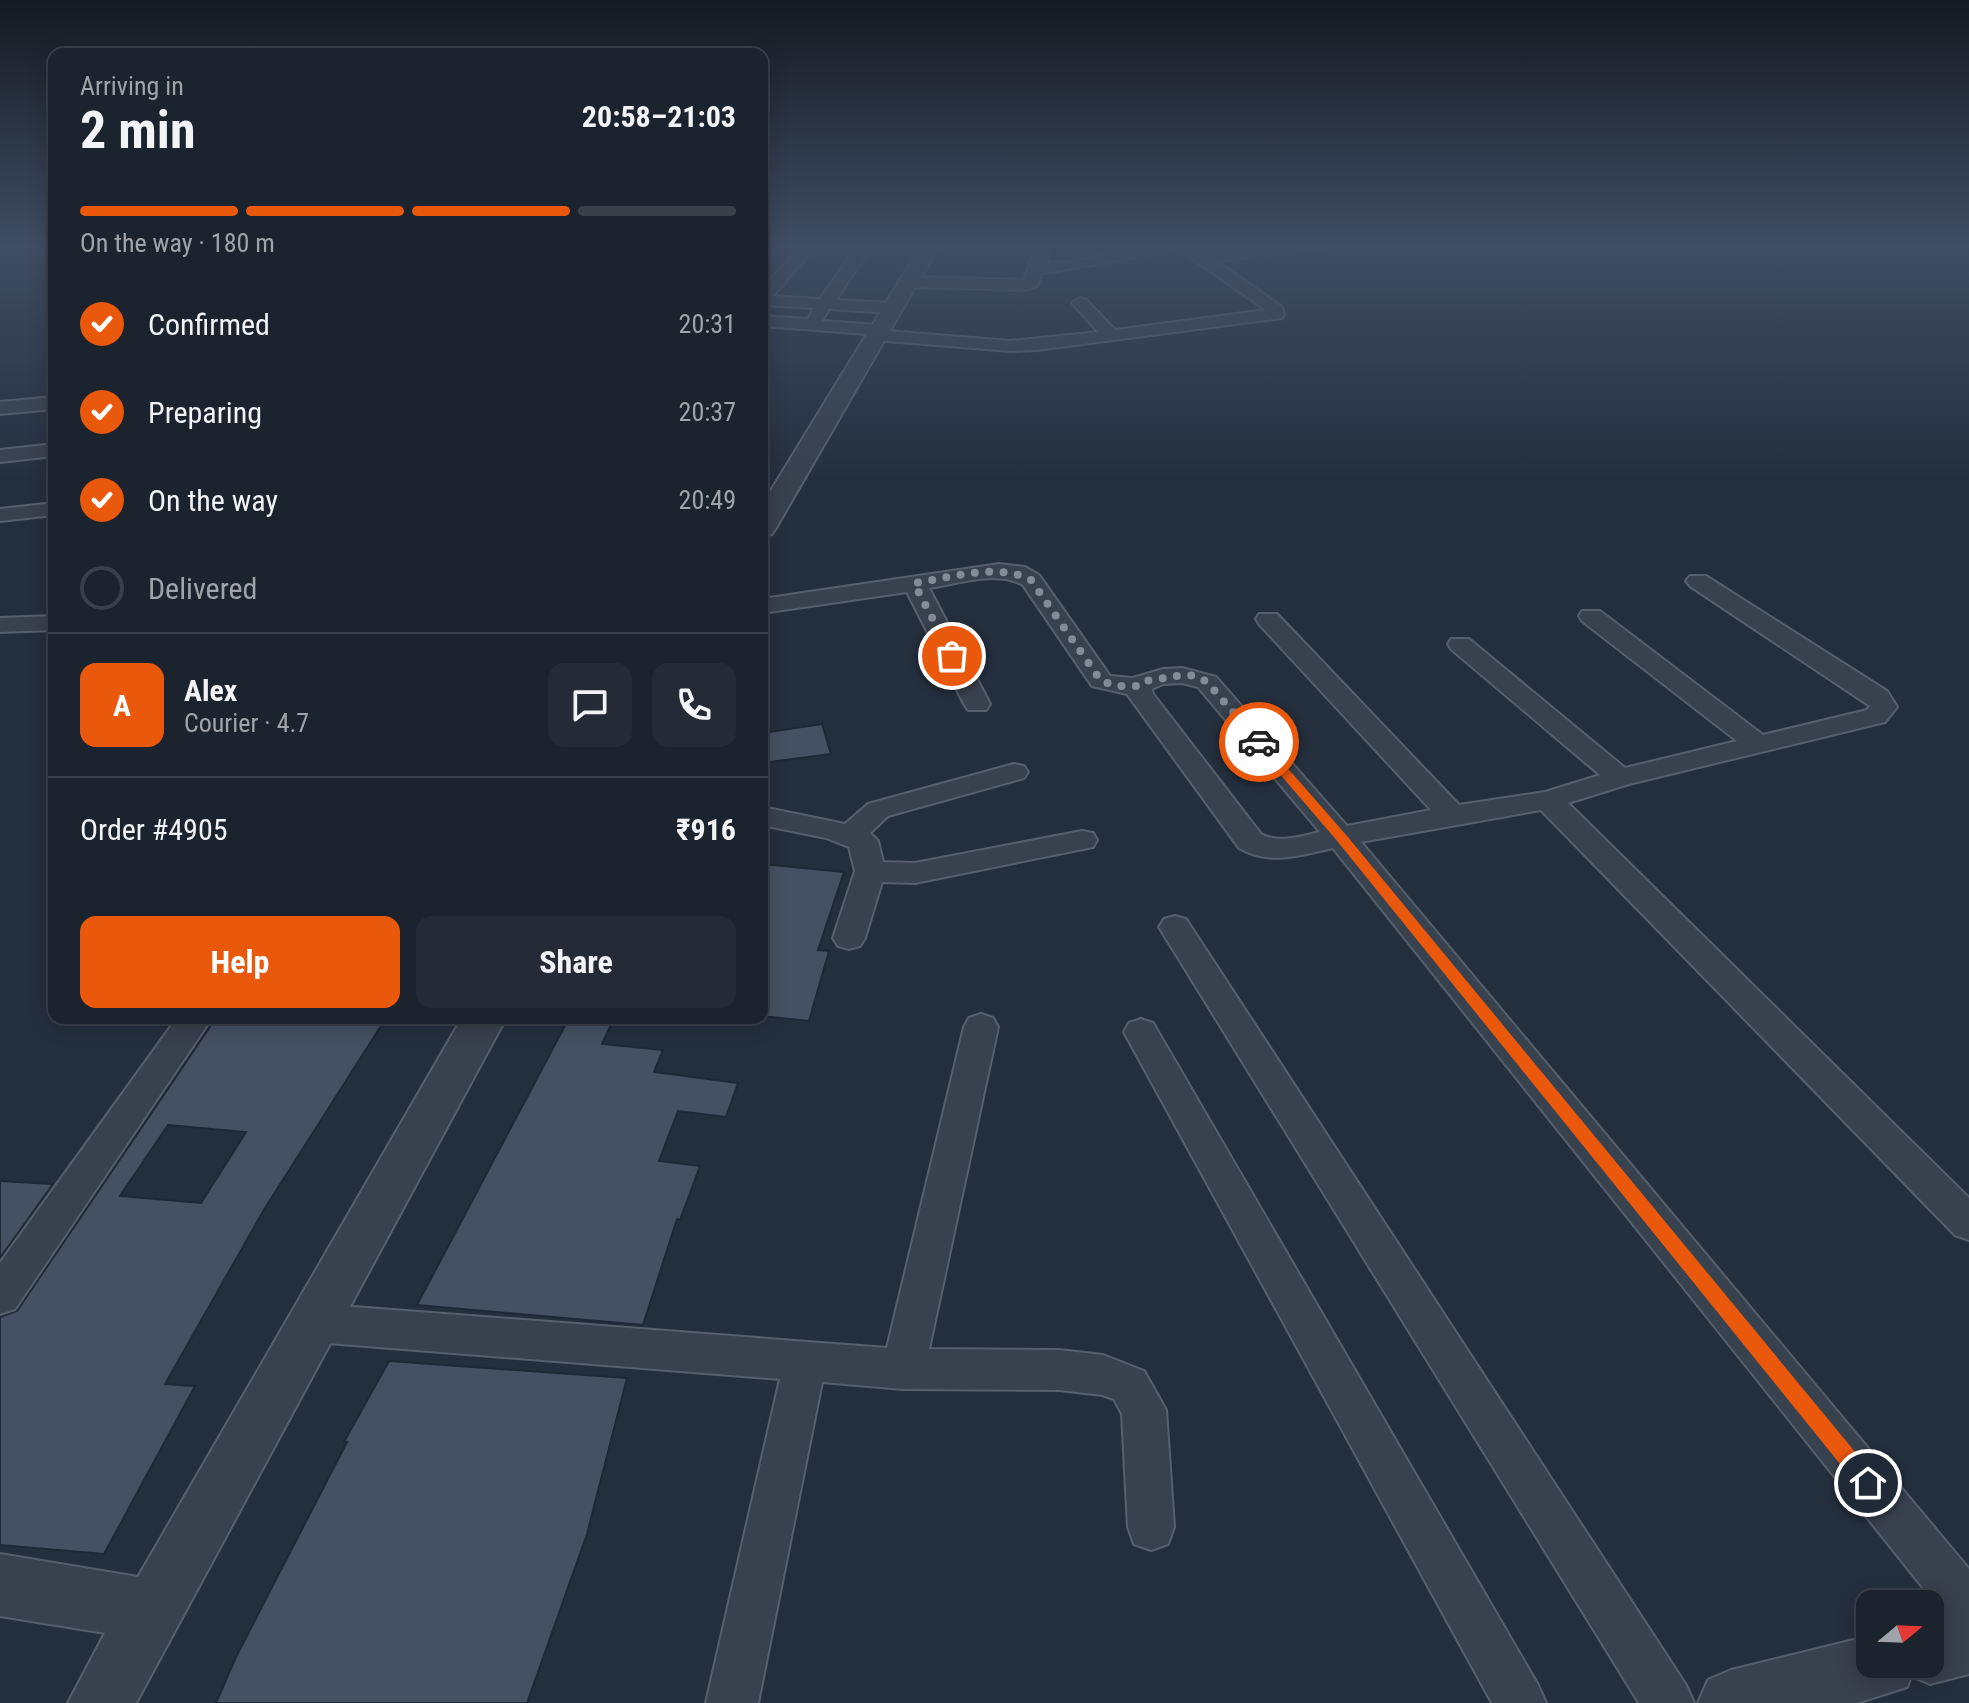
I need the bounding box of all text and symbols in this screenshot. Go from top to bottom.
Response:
text: Arriving in [80,71,184,101]
text: 20:58–21:03 [582,99,736,134]
text: 2 min [80,100,196,161]
text: On the way · 180 m [80,228,275,258]
icon: check [80,302,124,346]
text: Confirmed [148,307,270,342]
text: 20:31 [679,309,736,339]
icon: check [80,390,124,434]
text: Preparing [148,395,262,430]
text: 20:37 [679,397,736,427]
icon: check [80,478,124,522]
text: On the way [148,483,278,518]
text: 20:49 [679,485,736,515]
text: Delivered [148,571,257,606]
pin [918,622,986,690]
icon: bag [930,634,974,678]
button: chat [548,663,632,747]
button: phone [652,663,736,747]
text: Alex [184,673,237,708]
text: A [113,688,131,723]
courier [1219,702,1299,782]
text: Courier · 4.7 [184,708,309,738]
icon: car [1237,720,1281,764]
text: Order #4905 [80,812,228,847]
text: ₹916 [676,812,736,847]
button: Help [80,916,400,1008]
button: Share [416,916,736,1008]
pin [1834,1449,1902,1517]
icon: home [1846,1461,1890,1505]
north arrow [1856,1590,1944,1678]
map controls [1856,1590,1944,1678]

